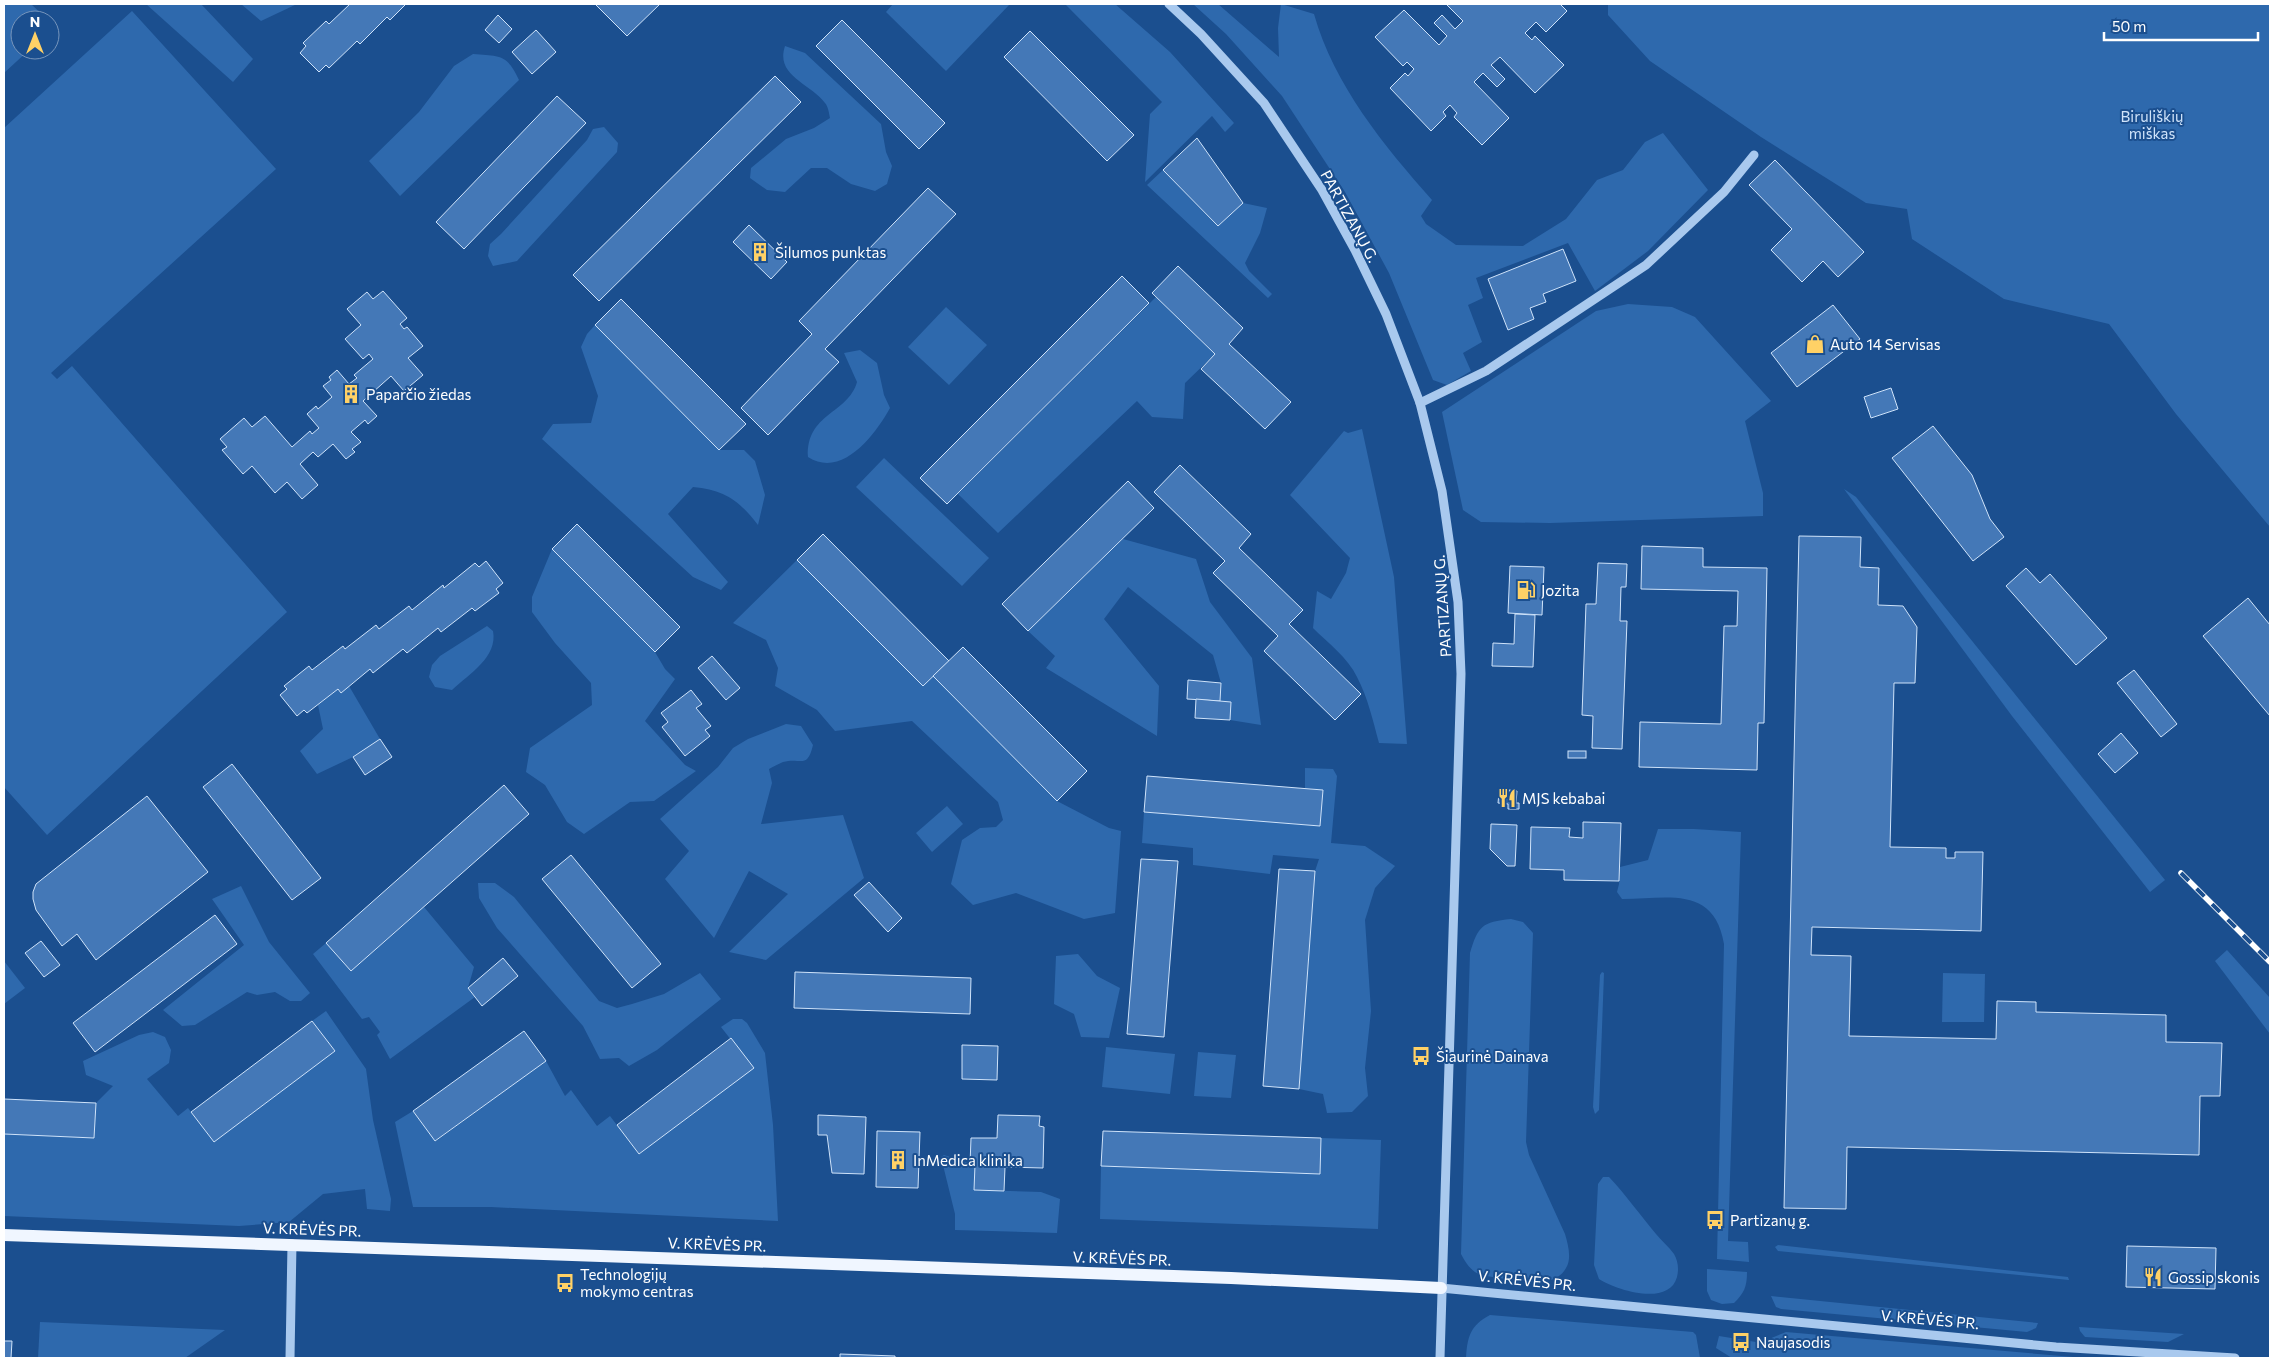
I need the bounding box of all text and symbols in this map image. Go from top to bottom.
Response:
north arrow [10,10,60,60]
scale bar [2104,10,2258,42]
text: N [30,13,40,30]
text: 50 m [2112,17,2146,35]
park label: Biruliškių miškas [2121,107,2183,142]
street label: PARTIZANŲ G. [1317,167,1383,265]
building icon: Šilumos punktas [749,241,771,263]
place label: Šilumos punktas [775,242,886,261]
shop icon: Auto 14 Servisas [1804,333,1826,355]
place label: Auto 14 Servisas [1830,335,1941,353]
building icon: Paparčio žiedas [340,383,362,405]
place label: Paparčio žiedas [366,385,472,403]
street label: PARTIZANŲ G. [1429,554,1455,658]
fuel station icon: Jozita [1515,579,1537,601]
place label: Jozita [1541,581,1580,599]
restaurant icon: MJS kebabai [1496,787,1518,809]
place label: MJS kebabai [1522,789,1605,807]
bus stop icon: Šiaurinė Dainava [1410,1045,1432,1067]
place label: Šiaurinė Dainava [1436,1046,1549,1065]
building icon: InMedica klinika [887,1149,909,1171]
place label: InMedica klinika [913,1151,1023,1169]
bus stop icon: Partizanų g. [1704,1209,1726,1231]
place label: Partizanų g. [1730,1211,1810,1229]
street label: V. KRĖVĖS PR. [262,1218,362,1240]
street label: V. KRĖVĖS PR. [667,1233,767,1255]
street label: V. KRĖVĖS PR. [1072,1247,1172,1269]
place label: Technologijų mokymo centras [580,1265,694,1300]
street label: V. KRĖVĖS PR. [1477,1266,1577,1294]
restaurant icon: Gossip skonis [2142,1266,2164,1288]
place label: Gossip skonis [2168,1268,2260,1286]
bus stop icon: Technologijų mokymo centras [554,1272,576,1294]
street label: V. KRĖVĖS PR. [1880,1306,1980,1332]
bus stop icon: Naujasodis [1730,1331,1752,1353]
place label: Naujasodis [1756,1333,1831,1351]

